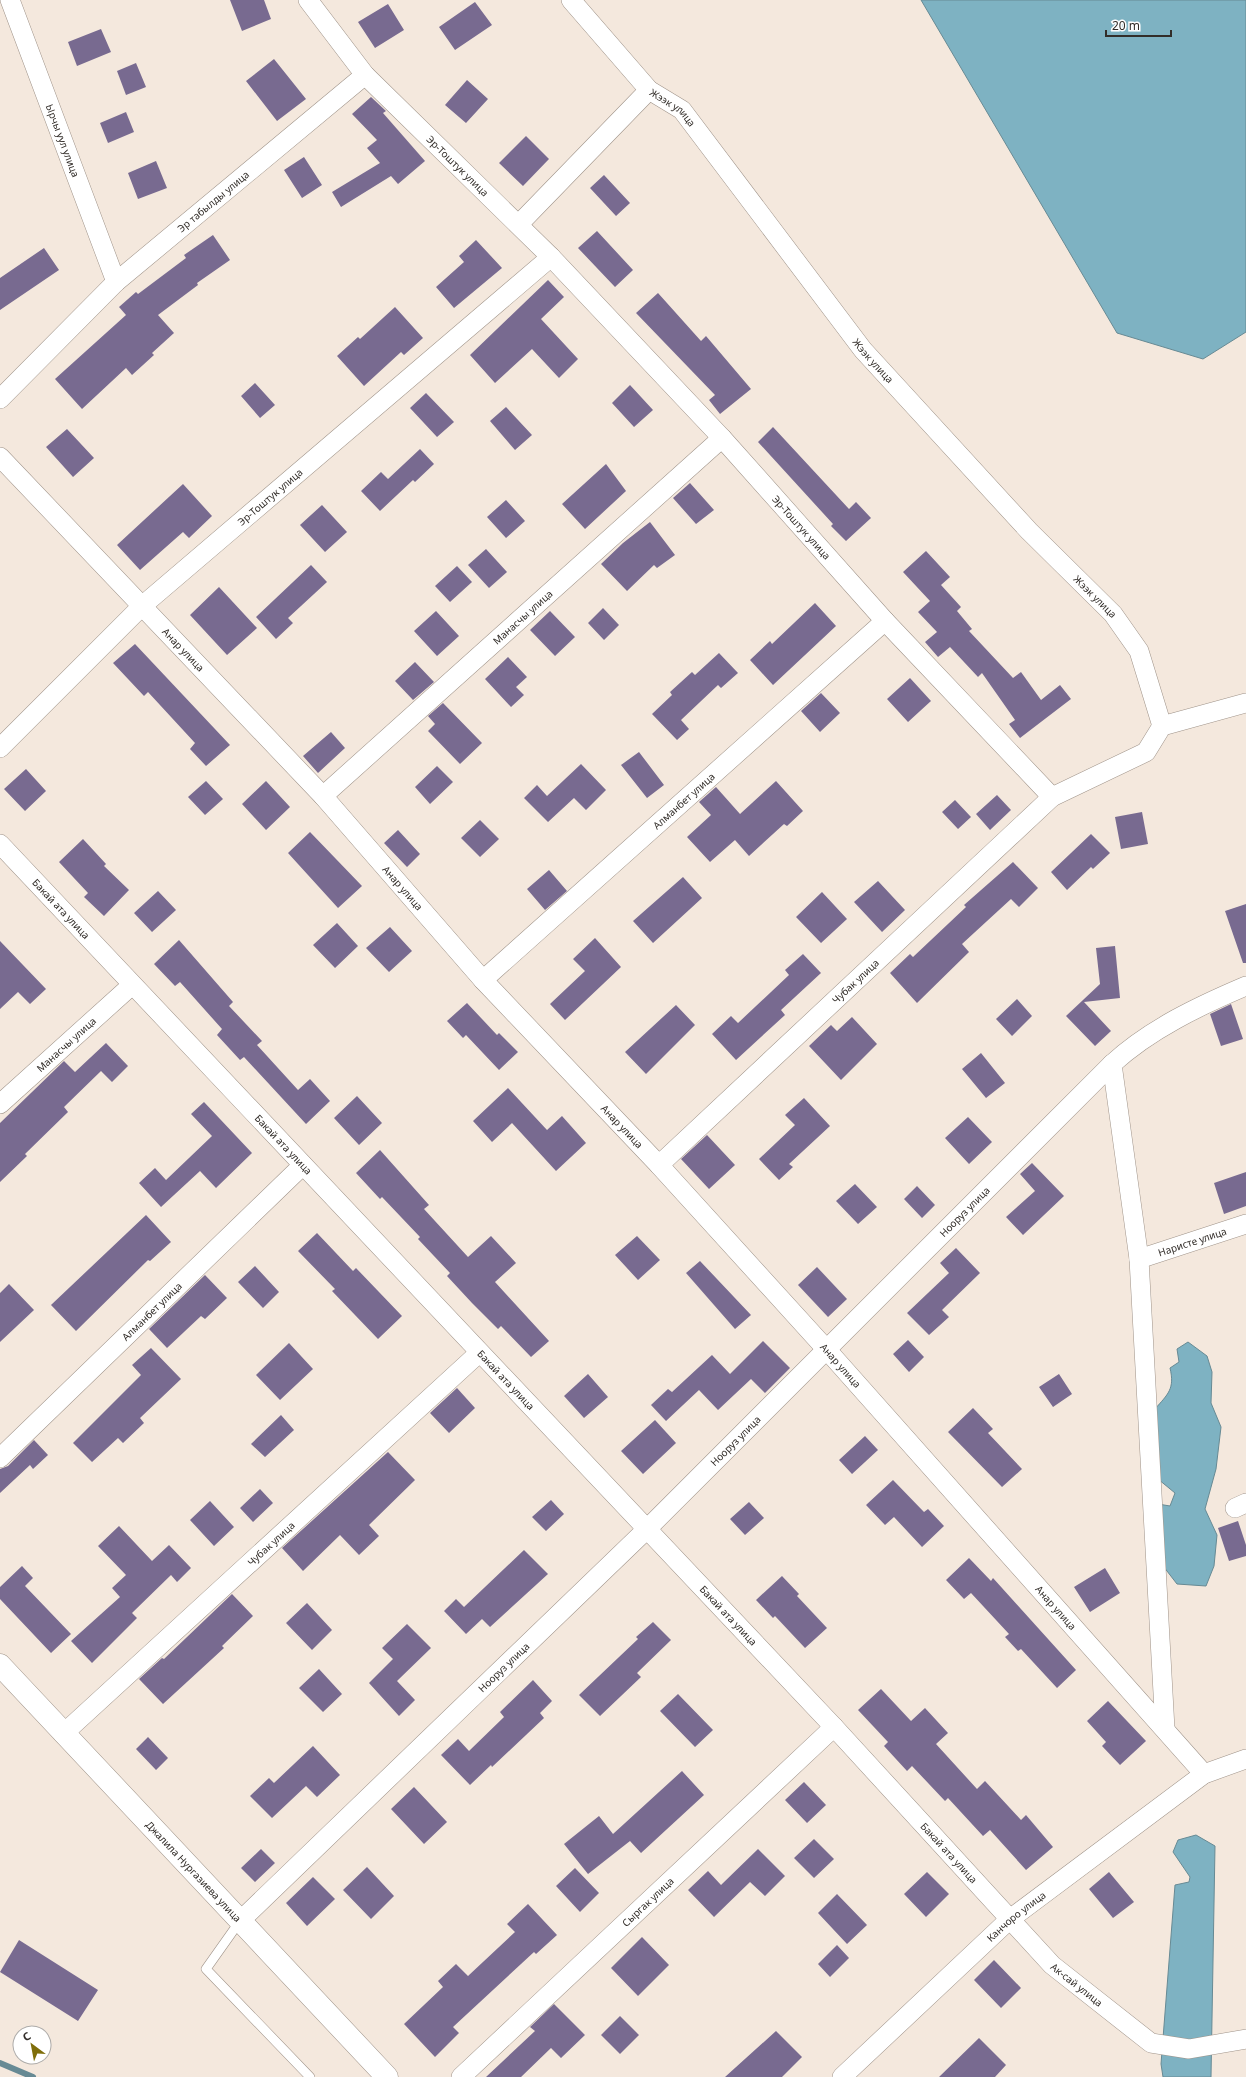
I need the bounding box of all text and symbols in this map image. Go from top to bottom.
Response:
scale bar [1106,12,1171,38]
text: 20 m [1112,17,1140,34]
street label: Жээк улица [647,85,699,129]
street label: Ырчы уул улица [43,102,83,179]
street label: Эр-Тоштук улица [424,132,492,199]
street label: Эр табылды улица [174,167,252,235]
street label: Жээк улица [850,335,897,386]
street label: Эр-Тоштук улица [234,465,305,529]
street label: Эр-Тоштук улица [769,492,834,562]
street label: Жээк улица [1071,572,1120,621]
street label: Манасчы улица [490,587,555,648]
street label: Анар улица [159,625,208,674]
street label: Алманбет улица [650,769,718,832]
street label: Анар улица [380,862,426,913]
street label: Бакай ата улица [29,876,93,942]
street label: Чубак улица [829,956,882,1007]
street label: Манасчы улица [33,1014,99,1075]
street label: Анар улица [598,1101,646,1151]
street label: Бакай ата улица [252,1111,315,1177]
street label: Нооруз улица [936,1183,993,1240]
street label: Наристе улица [1156,1224,1228,1259]
street label: Алманбет улица [119,1279,185,1344]
street label: Анар улица [817,1340,864,1391]
street label: Бакай ата улица [474,1347,538,1413]
street label: Нооруз улица [707,1412,764,1469]
street label: Чубак улица [244,1518,298,1569]
street label: Бакай ата улица [697,1582,760,1648]
street label: Анар улица [1032,1582,1080,1633]
street label: Нооруз улица [475,1639,532,1695]
street label: Джалила Нургазиева улица [143,1818,245,1925]
street label: Бакай ата улица [918,1819,981,1886]
street label: Сыргак улица [619,1874,677,1930]
street label: Канчоро улица [983,1888,1048,1945]
street label: Ак-сай улица [1048,1960,1106,2009]
north arrow [12,2025,52,2065]
text: С [19,2028,33,2044]

